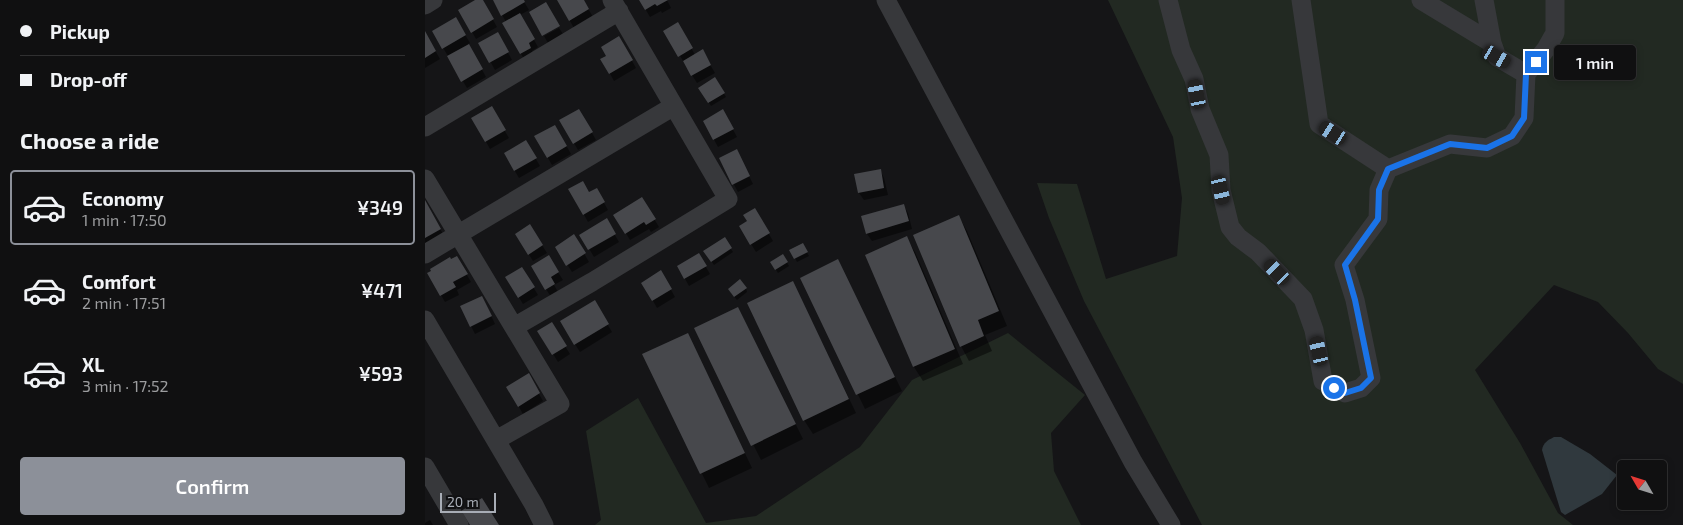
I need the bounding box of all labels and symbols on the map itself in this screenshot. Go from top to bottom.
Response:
car [1480,43,1513,71]
callout: 1 min [1553,44,1636,80]
route end [1525,51,1547,73]
car [1186,78,1207,110]
car [1316,119,1349,147]
car [1210,174,1231,206]
car [1261,256,1292,288]
car [1308,335,1329,367]
route start [1323,377,1345,399]
north arrow [1617,460,1667,510]
scale bar [440,490,496,513]

